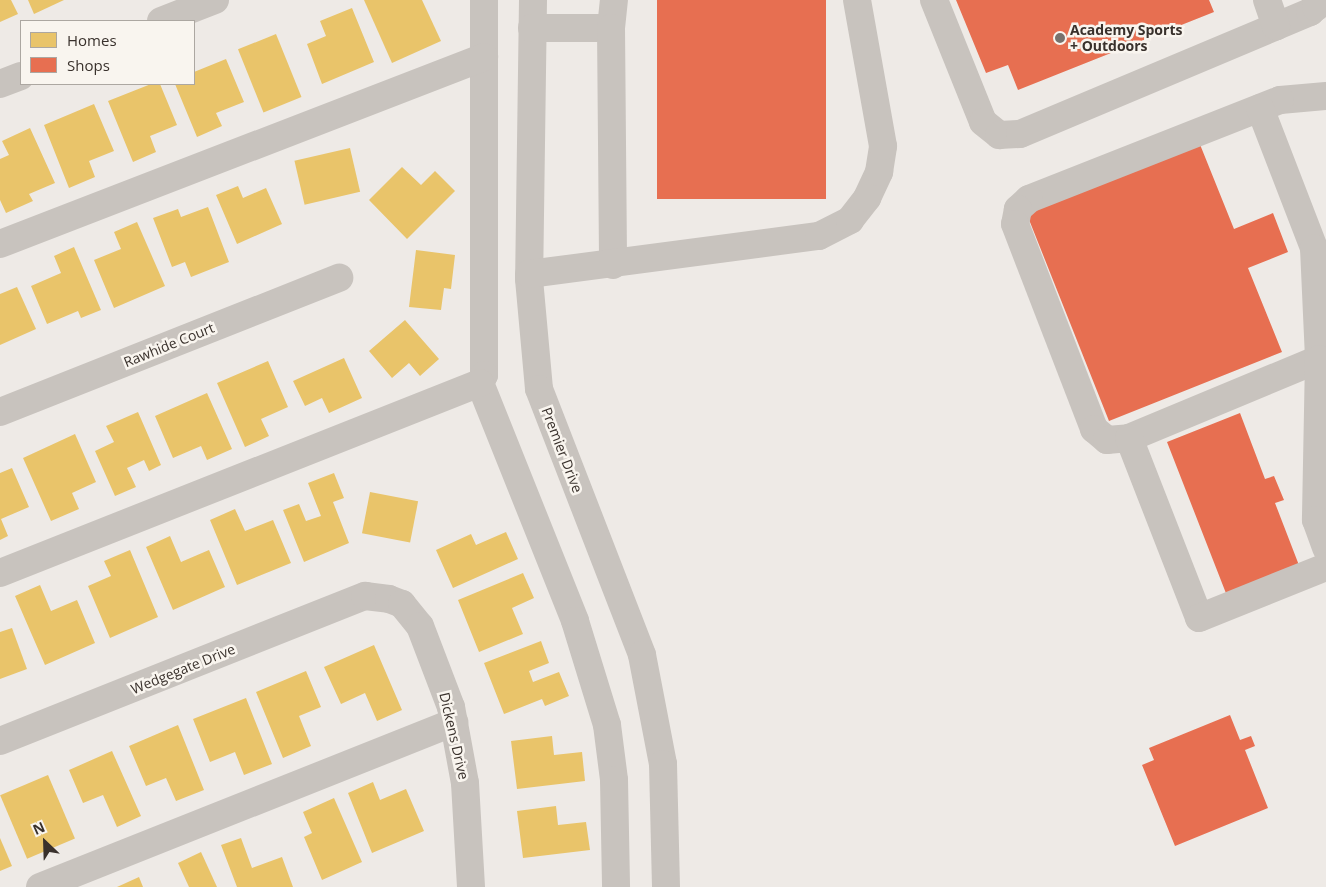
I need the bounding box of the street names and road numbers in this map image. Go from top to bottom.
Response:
street label: Rawhide Court [121,319,217,371]
street label: Premier Drive [538,405,586,495]
street label: Wedgegate Drive [128,640,238,698]
street label: Dickens Drive [436,691,472,781]

